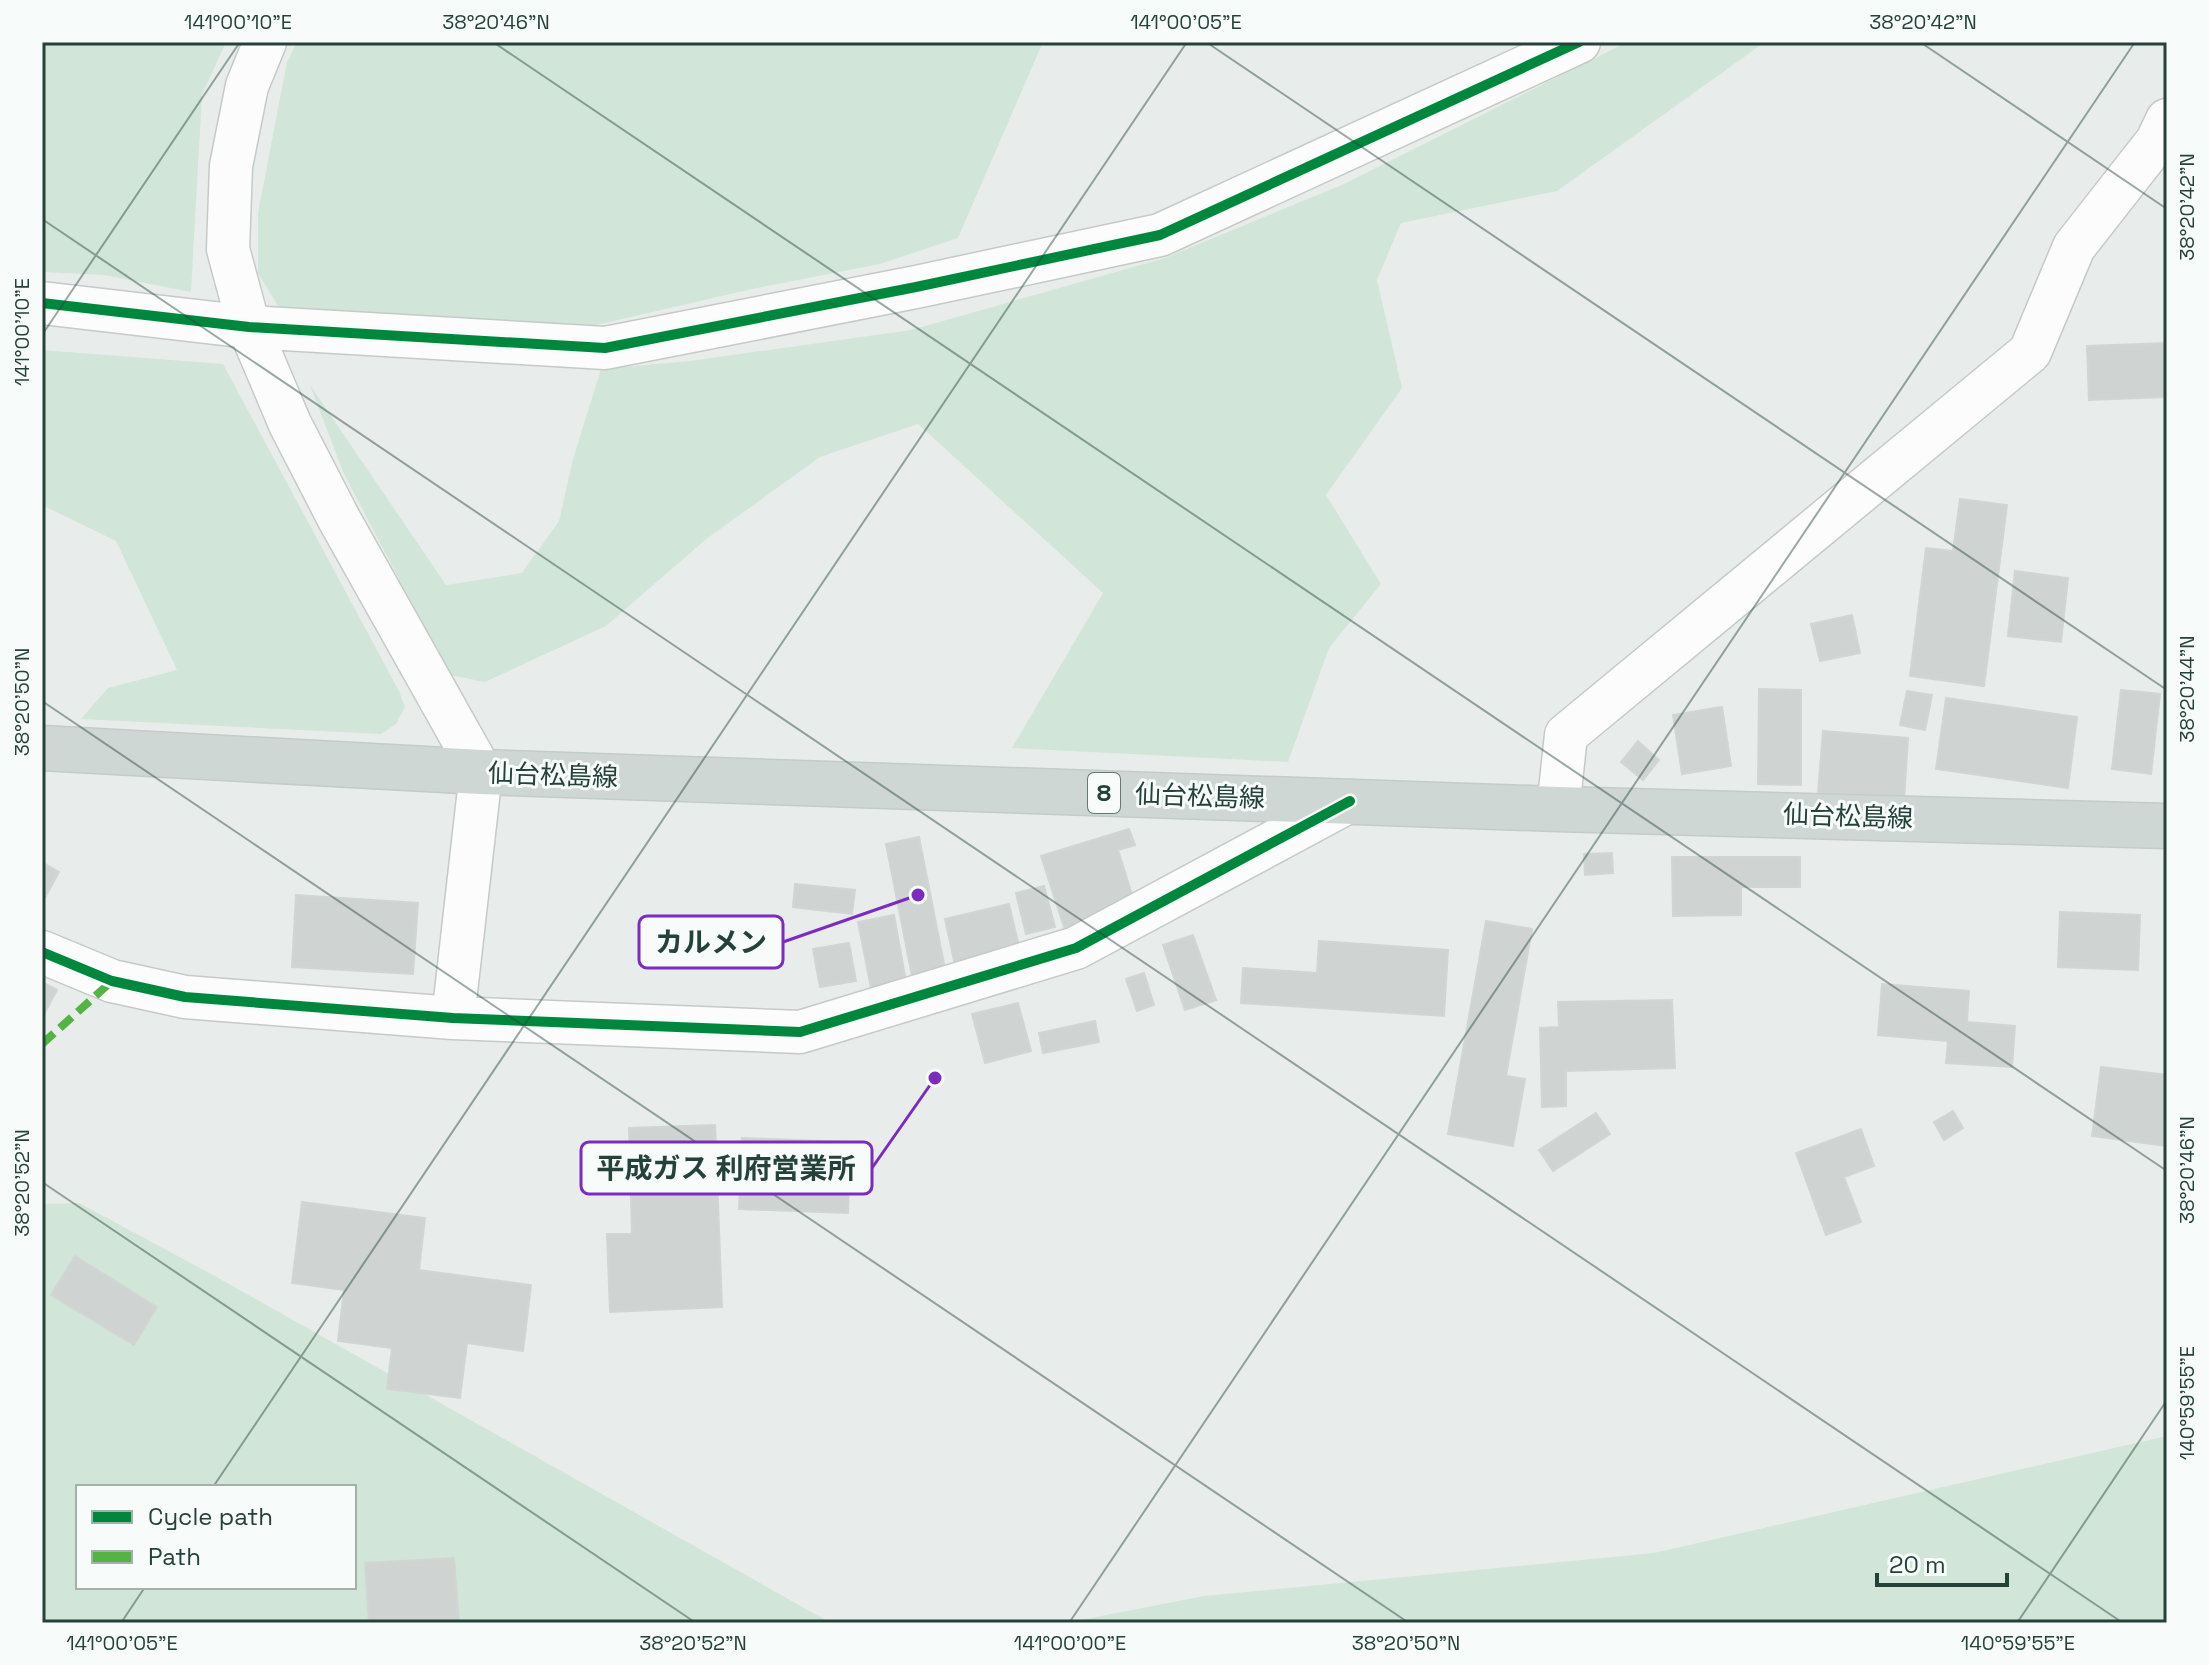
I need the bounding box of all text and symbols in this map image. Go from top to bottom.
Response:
text: 141°00'10"E [184,9,292,35]
text: 38°20'46"N [442,9,550,35]
text: 141°00'05"E [1130,9,1242,35]
text: 38°20'42"N [1869,9,1977,35]
text: 38°20'42"N [2174,153,2200,261]
text: 141°00'10"E [9,278,35,386]
text: 38°20'44"N [2174,635,2200,743]
text: 38°20'50"N [9,648,35,756]
street label: 仙台松島線 [487,756,619,794]
road number: 8 [1088,773,1120,813]
street label: 仙台松島線 [1134,777,1266,815]
street label: 仙台松島線 [1782,797,1914,835]
callout: カルメン [639,916,783,968]
text: カルメン [655,924,767,960]
text: 38°20'46"N [2174,1116,2200,1224]
text: 38°20'52"N [9,1129,35,1237]
callout: 平成ガス 利府営業所 [581,1142,872,1194]
text: 平成ガス 利府営業所 [596,1150,856,1186]
text: 140°59'55"E [2174,1346,2200,1460]
legend [76,1485,356,1589]
text: Cycle path [148,1501,273,1532]
scale bar [1877,1537,2007,1587]
text: Path [148,1541,201,1572]
text: 20 m [1889,1549,1946,1580]
text: 141°00'05"E [66,1630,178,1656]
text: 38°20'52"N [639,1630,747,1656]
text: 141°00'00"E [1014,1630,1126,1656]
text: 38°20'50"N [1352,1630,1460,1656]
text: 140°59'55"E [1961,1630,2075,1656]

